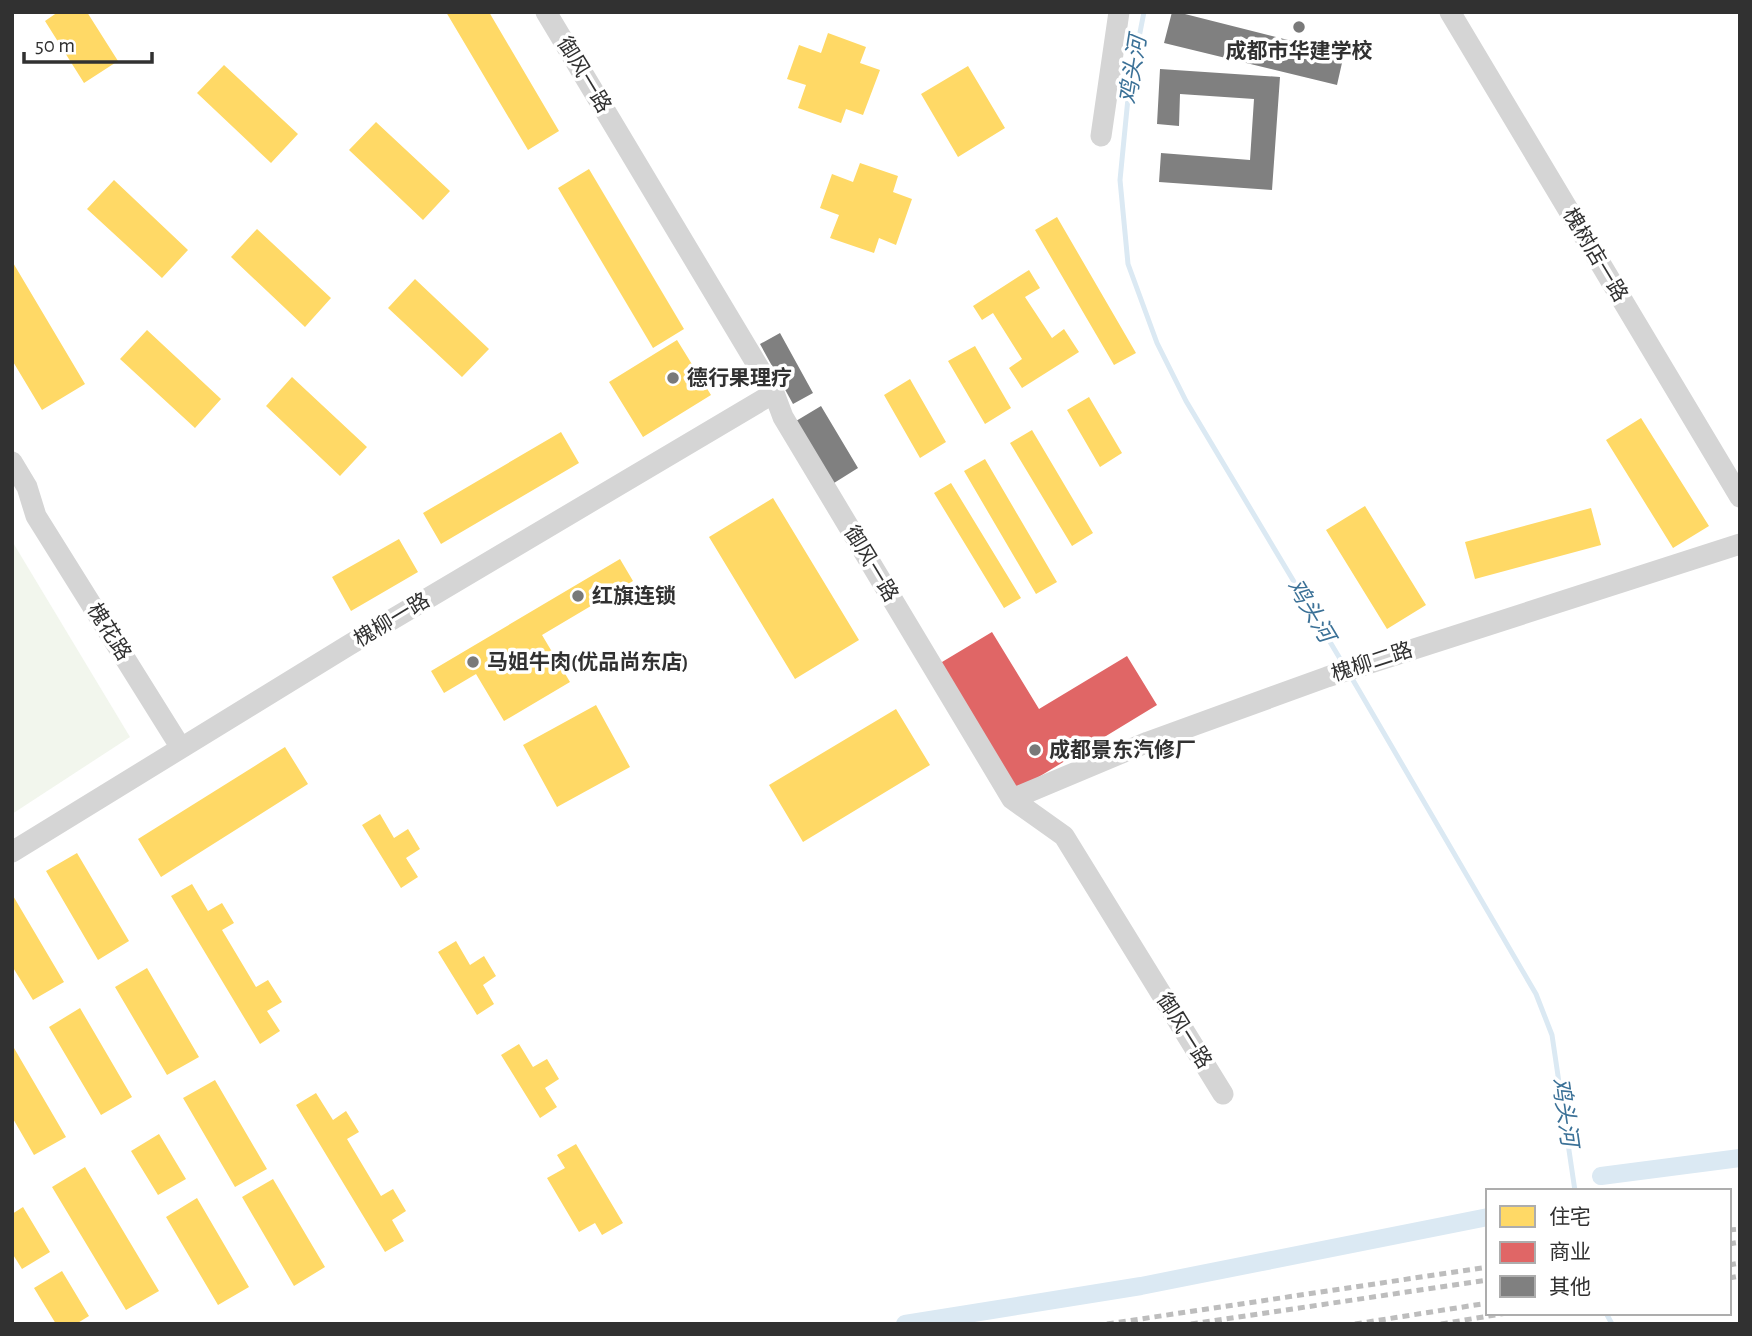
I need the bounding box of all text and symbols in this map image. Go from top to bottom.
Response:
marker: 成都市华建学校 [1291,19,1307,35]
scale bar [24,21,152,65]
water label: 鸡头河 [1115,30,1151,106]
street label: 御风一路 [553,33,615,116]
text: 50 m [35,35,75,56]
place label: 成都市华建学校 [1226,39,1373,62]
street label: 槐树店一路 [1559,204,1632,305]
place label: 德行果理疗 [687,367,792,389]
marker: 德行果理疗 [665,370,681,386]
street label: 御风一路 [840,522,902,605]
water label: 鸡头河 [1282,574,1341,650]
place label: 红旗连锁 [592,584,676,607]
marker: 红旗连锁 [570,588,586,604]
street label: 槐柳一路 [350,589,433,651]
street label: 槐花路 [83,599,135,664]
street label: 槐柳二路 [1329,638,1415,685]
place label: 马姐牛肉(优品尚东店) [487,650,689,673]
marker: 马姐牛肉(优品尚东店) [465,654,481,670]
place label: 成都景东汽修厂 [1049,738,1196,761]
marker: 成都景东汽修厂 [1027,742,1043,758]
street label: 御风一路 [1153,989,1216,1072]
water label: 鸡头河 [1548,1076,1583,1152]
legend [1486,1189,1731,1315]
text: 住宅 [1549,1206,1591,1228]
text: 商业 [1549,1241,1591,1263]
text: 其他 [1549,1276,1591,1298]

